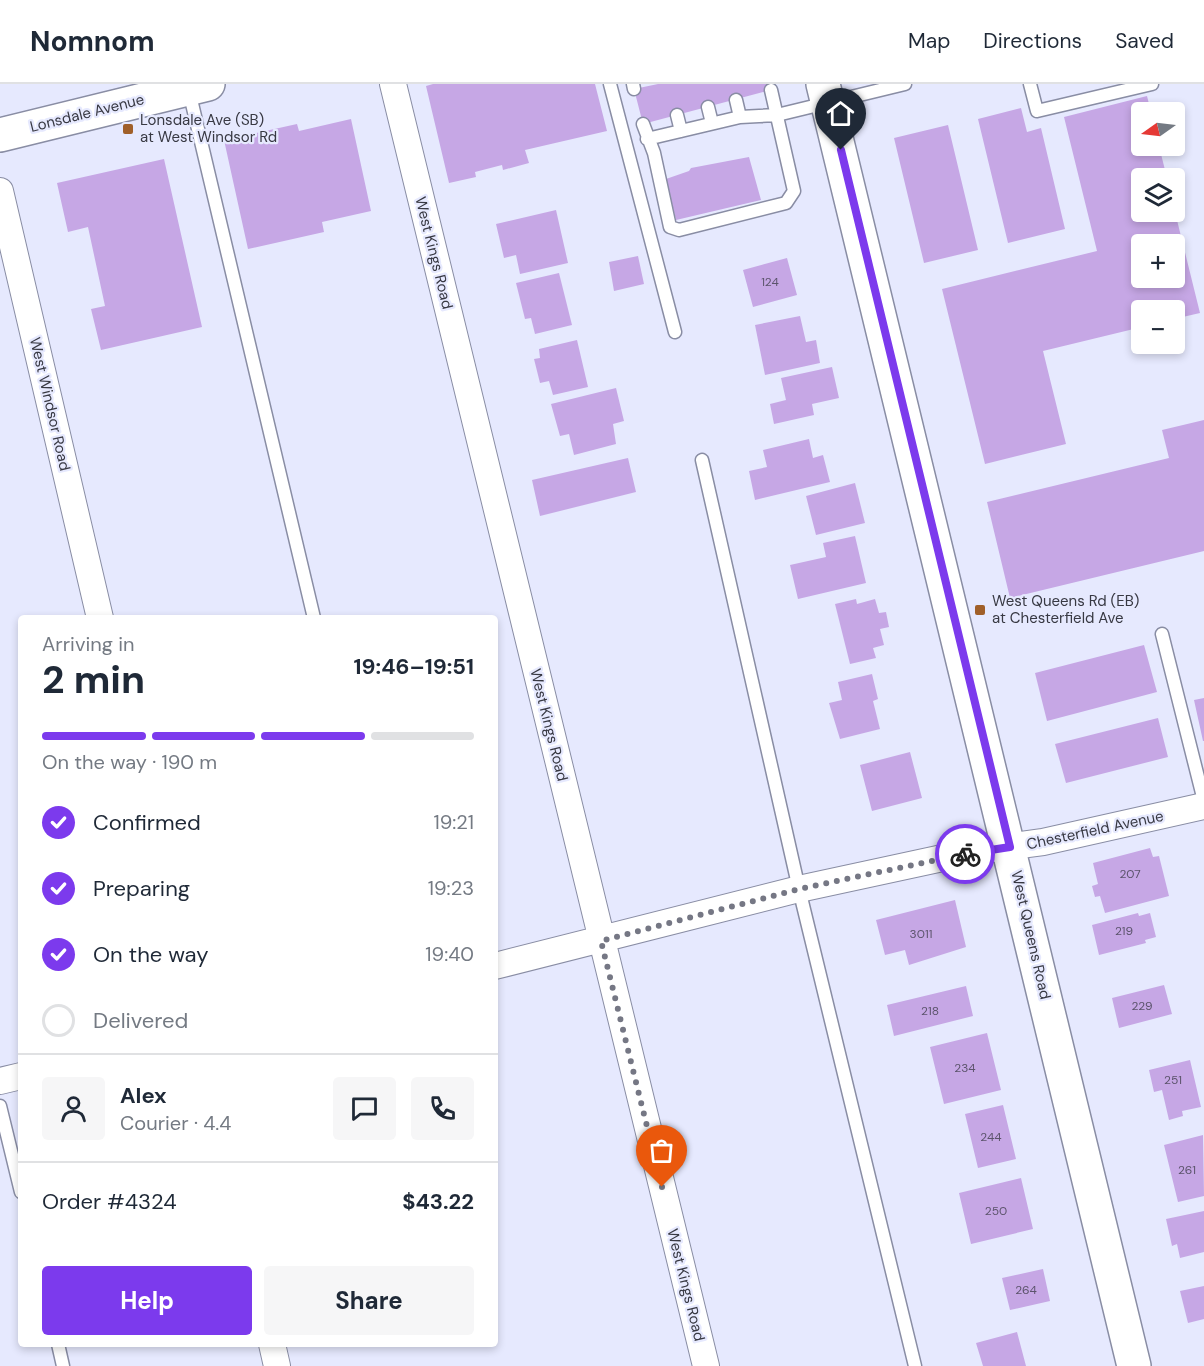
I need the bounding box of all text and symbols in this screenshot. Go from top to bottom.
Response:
text: Nomnom [30,23,155,60]
text: Map [908,27,950,55]
text: Directions [983,27,1082,55]
text: Saved [1115,27,1174,55]
pin [815,88,866,150]
street label: Lonsdale Avenue [28,89,146,137]
icon: home [824,97,857,130]
north arrow [1131,102,1185,156]
map controls [1131,102,1185,354]
place label: Lonsdale Ave (SB) at West Windsor Rd [140,110,277,147]
marker: Lonsdale Ave (SB) at West Windsor Rd [121,122,135,136]
button: layers [1131,168,1185,222]
street label: West Kings Road [410,195,458,311]
button: + [1131,234,1185,288]
house number: 124 [761,274,779,290]
button: − [1131,300,1185,354]
street label: West Windsor Road [25,335,75,473]
place label: West Queens Rd (EB) at Chesterfield Ave [992,591,1139,628]
marker: West Queens Rd (EB) at Chesterfield Ave [973,603,987,617]
text: Arriving in [42,631,134,657]
text: 19:46–19:51 [354,652,474,681]
text: 2 min [42,654,145,705]
street label: West Kings Road [525,667,573,783]
text: On the way · 190 m [42,749,217,775]
icon: check [42,806,75,839]
street label: Chesterfield Avenue [1025,806,1165,854]
text: Confirmed [93,808,201,837]
text: 19:21 [433,809,474,835]
courier [935,824,995,884]
icon: bike [949,838,982,871]
house number: 207 [1119,866,1141,882]
street label: West Queens Road [1006,869,1056,1001]
icon: check [42,872,75,905]
text: Preparing [93,874,190,903]
text: 19:23 [428,875,474,901]
house number: 219 [1115,923,1133,939]
house number: 3011 [910,926,932,942]
icon: check [42,938,75,971]
text: On the way [93,940,208,969]
text: 19:40 [425,941,474,967]
house number: 229 [1131,998,1153,1014]
house number: 218 [921,1003,939,1019]
text: Delivered [93,1006,188,1035]
house number: 234 [954,1060,976,1076]
house number: 251 [1164,1072,1182,1088]
button: person [42,1077,105,1140]
button: chat [333,1077,396,1140]
button: phone [411,1077,474,1140]
text: Alex [120,1081,167,1110]
text: Courier · 4.4 [120,1110,231,1136]
pin [636,1125,687,1187]
house number: 244 [980,1129,1002,1145]
icon: bag [645,1134,678,1167]
house number: 261 [1178,1162,1196,1178]
text: Order #4324 [42,1187,177,1216]
text: $43.22 [402,1187,474,1216]
house number: 250 [985,1203,1007,1219]
street label: West Kings Road [662,1227,710,1343]
button: Help [42,1266,252,1335]
button: Share [264,1266,474,1335]
house number: 264 [1015,1282,1037,1298]

